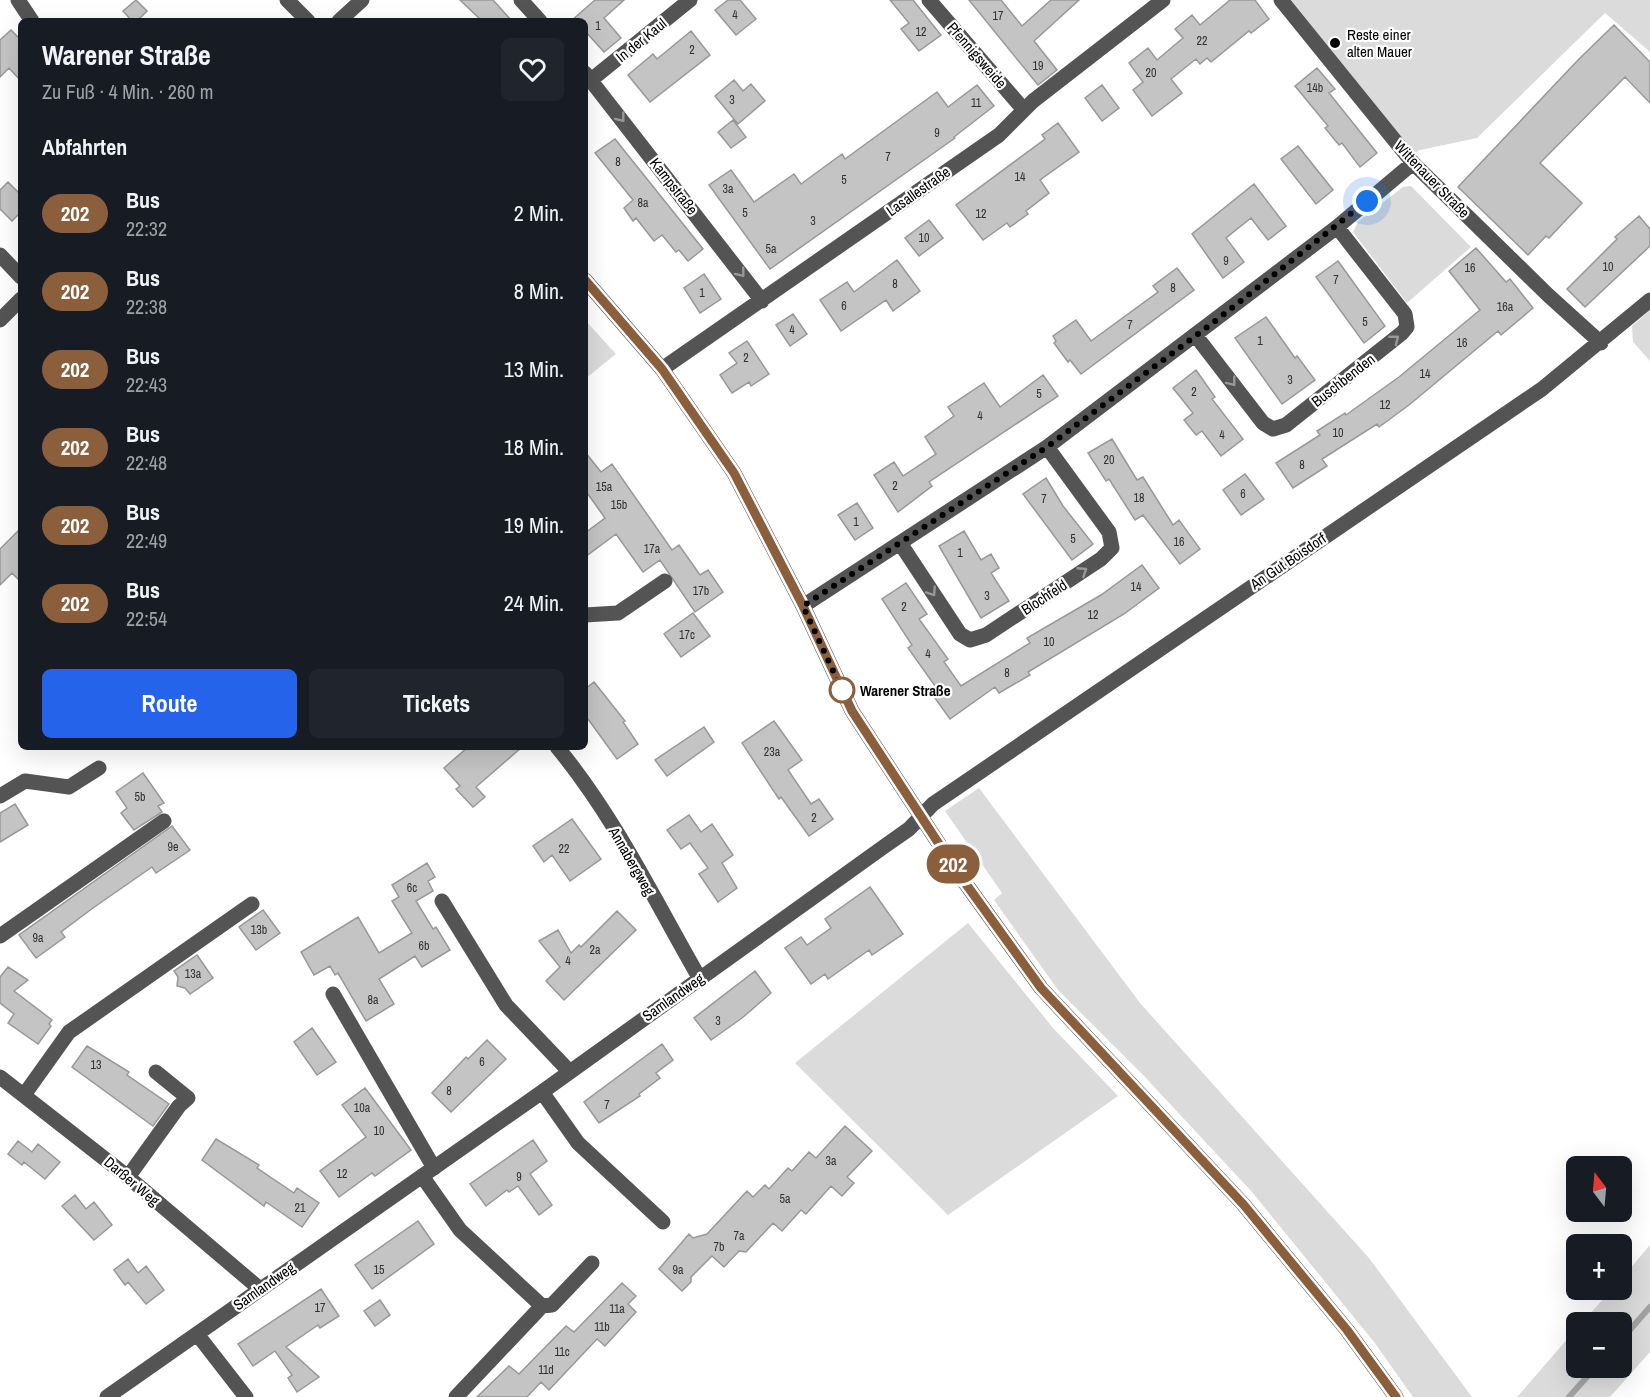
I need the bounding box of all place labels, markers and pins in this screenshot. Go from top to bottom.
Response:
place label: Reste einer alten Mauer [1347,24,1412,62]
marker: Reste einer alten Mauer [1328,36,1342,50]
marker: Warener Straße [829,677,855,703]
place label: Warener Straße [860,680,951,701]

